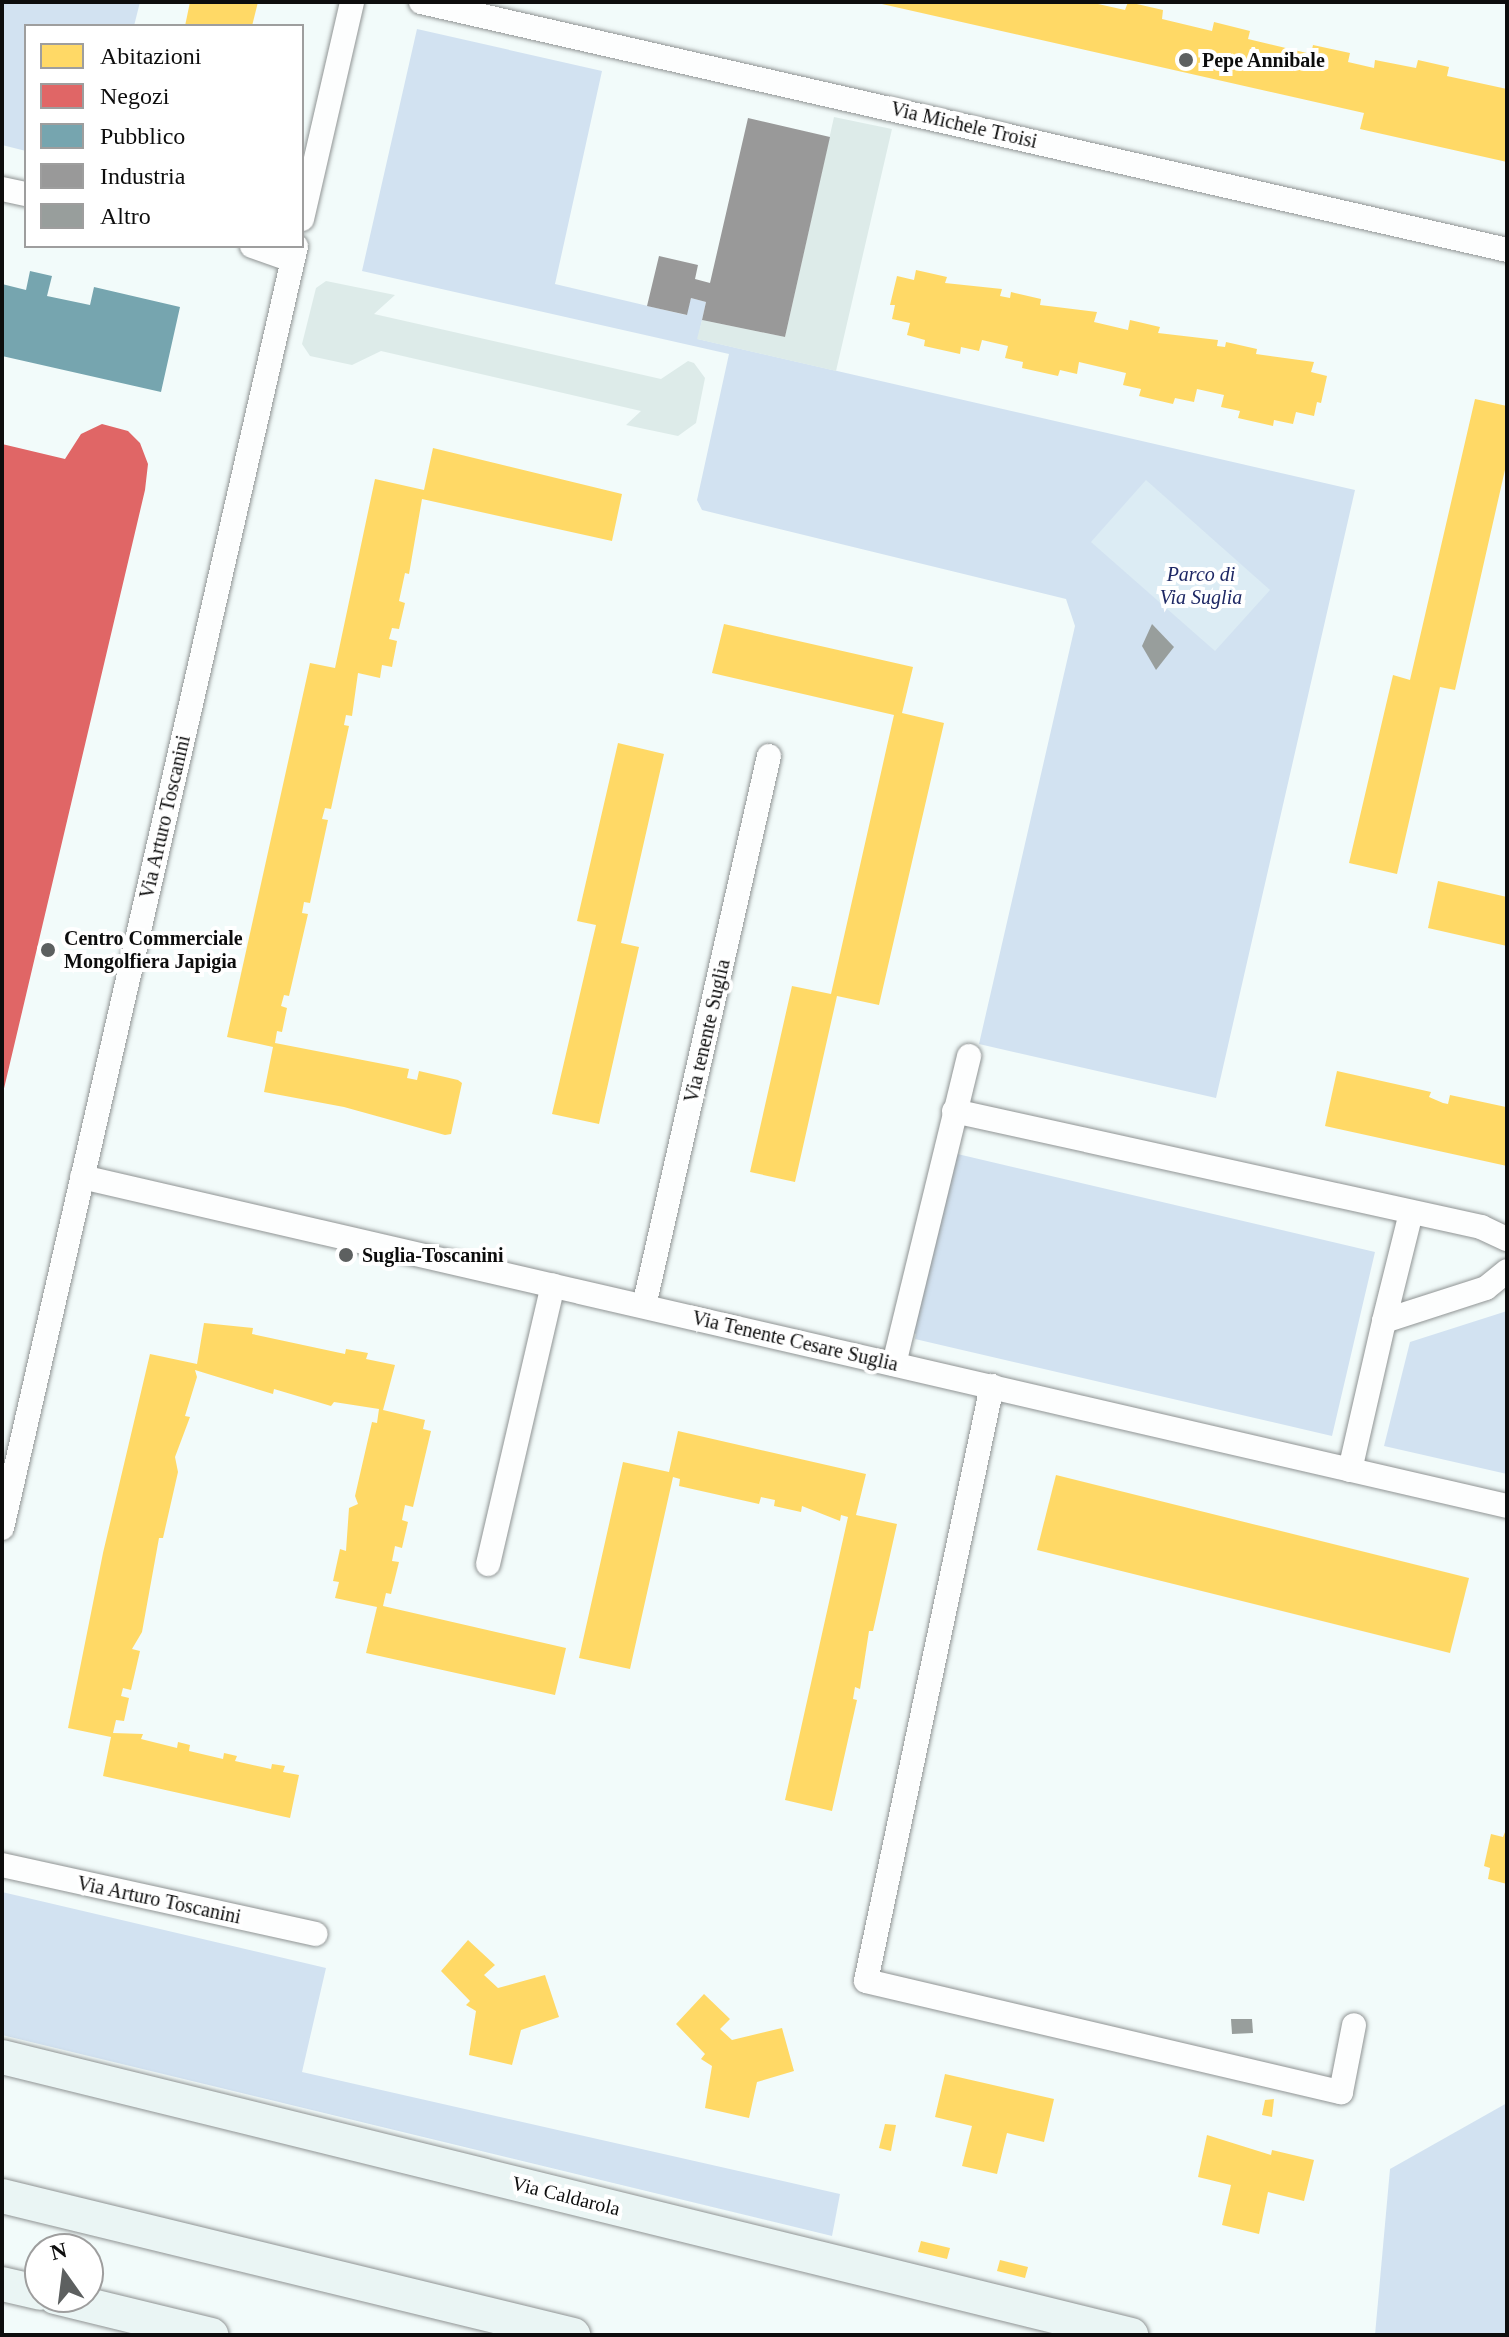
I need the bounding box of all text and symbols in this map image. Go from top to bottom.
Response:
legend [24,24,304,248]
text: Abitazioni [100,43,201,69]
place label: Pepe Annibale [1202,48,1326,72]
marker: Pepe Annibale [1177,51,1195,69]
text: Negozi [100,83,169,109]
street label: Via Michele Troisi [888,96,1040,154]
text: Pubblico [100,123,185,149]
text: Industria [100,163,185,189]
text: Altro [100,203,151,229]
park label: Parco di Via Suglia [1160,563,1242,610]
street label: Via Arturo Toscanini [134,732,196,902]
place label: Centro Commerciale Mongolfiera Japigia [64,926,243,973]
marker: Centro Commerciale Mongolfiera Japigia [39,941,57,959]
street label: Via tenente Suglia [679,957,735,1105]
place label: Suglia-Toscanini [362,1243,504,1267]
marker: Suglia-Toscanini [337,1246,355,1264]
street label: Via Tenente Cesare Suglia [689,1306,901,1376]
street label: Via Arturo Toscanini [74,1871,244,1929]
street label: Via Caldarola [510,2171,622,2221]
north arrow [24,2233,104,2313]
text: N [48,2237,69,2265]

